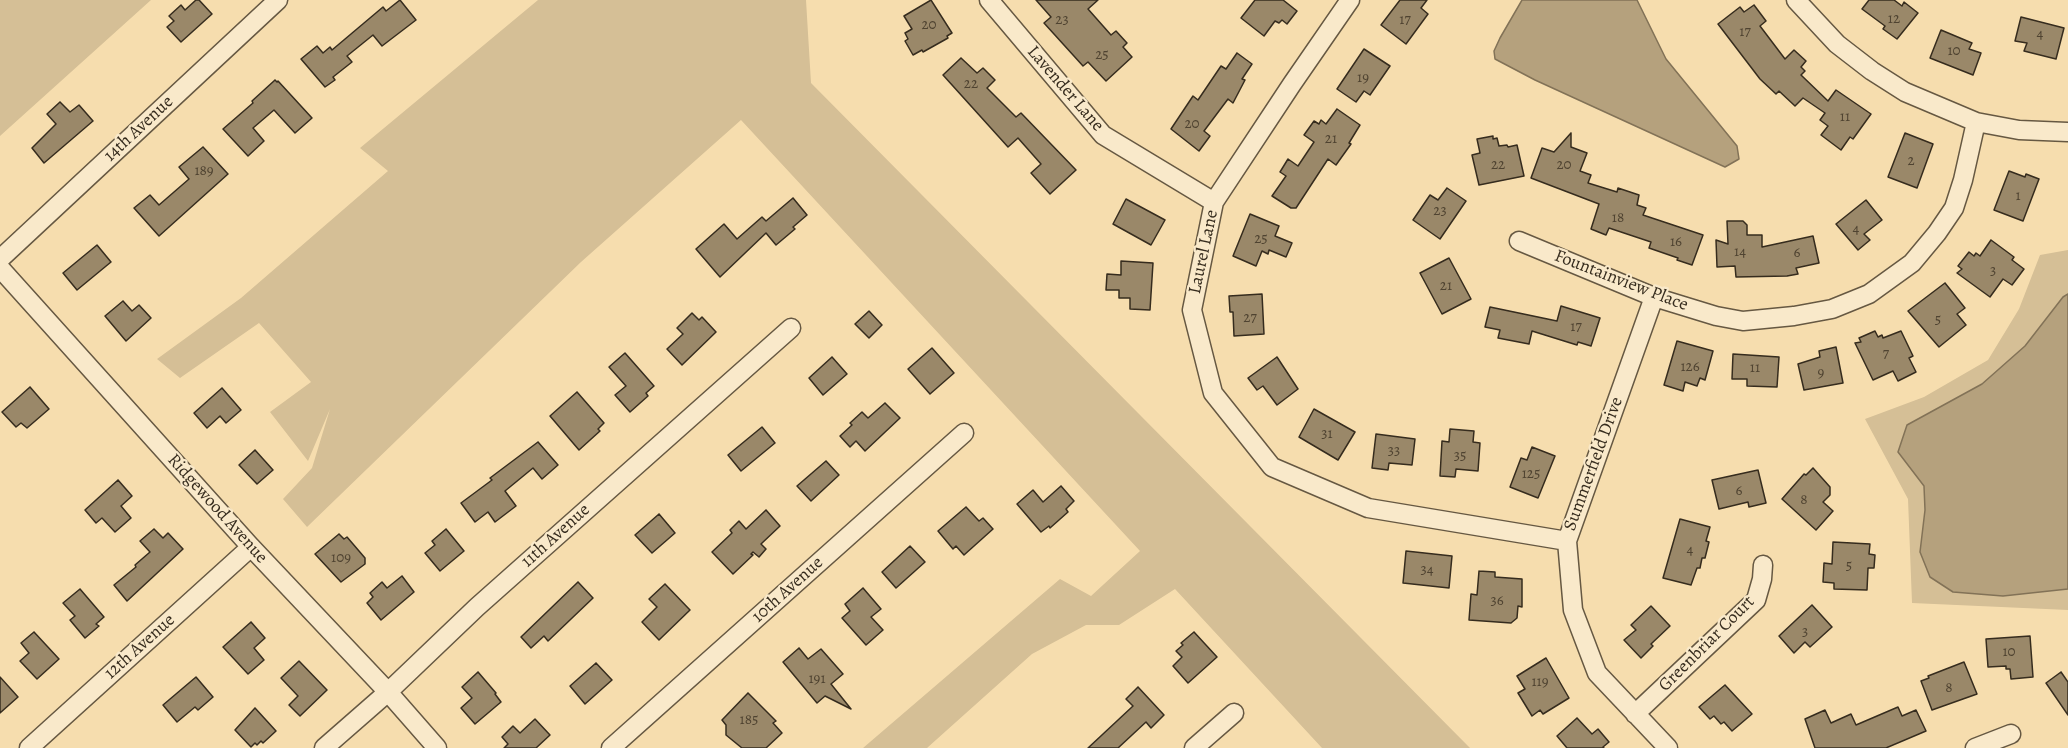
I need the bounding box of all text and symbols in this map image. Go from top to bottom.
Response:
house number: 12 [1888,10,1900,28]
house number: 23 [1055,11,1069,29]
house number: 17 [1399,11,1411,29]
house number: 20 [921,16,937,34]
house number: 17 [1739,23,1751,41]
house number: 4 [2037,25,2043,43]
street label: Lavender Lane [1022,42,1108,136]
house number: 10 [1947,42,1961,60]
house number: 25 [1095,46,1109,64]
house number: 19 [1357,69,1369,87]
house number: 22 [964,75,978,93]
street label: 14th Avenue [100,91,178,167]
house number: 11 [1840,108,1850,126]
house number: 20 [1184,115,1200,133]
house number: 21 [1325,130,1337,148]
house number: 2 [1907,152,1915,170]
house number: 22 [1491,156,1505,174]
house number: 20 [1556,156,1572,174]
house number: 189 [194,162,214,180]
house number: 1 [2015,187,2021,205]
house number: 23 [1433,202,1447,220]
street label: Laurel Lane [1185,208,1223,296]
house number: 18 [1612,209,1624,227]
house number: 4 [1853,220,1859,238]
house number: 25 [1254,230,1268,248]
house number: 16 [1670,233,1682,251]
house number: 14 [1734,243,1746,261]
house number: 6 [1794,244,1800,262]
street label: Fountainview Place [1551,246,1691,316]
house number: 3 [1990,262,1996,280]
house number: 21 [1440,277,1452,295]
house number: 27 [1243,309,1257,327]
house number: 5 [1935,311,1941,329]
house number: 17 [1570,318,1582,336]
house number: 7 [1883,345,1889,363]
house number: 126 [1680,358,1700,376]
house number: 11 [1750,359,1760,377]
house number: 9 [1818,364,1824,382]
street label: Summerfield Drive [1560,394,1628,534]
house number: 31 [1321,425,1333,443]
house number: 33 [1388,442,1400,460]
house number: 35 [1454,447,1466,465]
street label: Ridgewood Avenue [162,450,272,568]
house number: 125 [1522,465,1540,483]
house number: 6 [1736,482,1742,500]
house number: 8 [1800,491,1808,509]
street label: 11th Avenue [517,500,595,572]
house number: 4 [1687,541,1693,559]
house number: 109 [331,549,351,567]
street label: 10th Avenue [748,552,828,628]
house number: 5 [1846,557,1852,575]
house number: 34 [1420,561,1434,579]
house number: 36 [1490,592,1504,610]
street label: Greenbriar Court [1655,592,1759,696]
street label: 12th Avenue [100,610,180,684]
house number: 3 [1802,623,1808,641]
house number: 10 [2002,643,2016,661]
house number: 191 [808,670,826,688]
house number: 119 [1531,673,1549,691]
house number: 8 [1945,679,1953,697]
house number: 185 [740,711,758,729]

